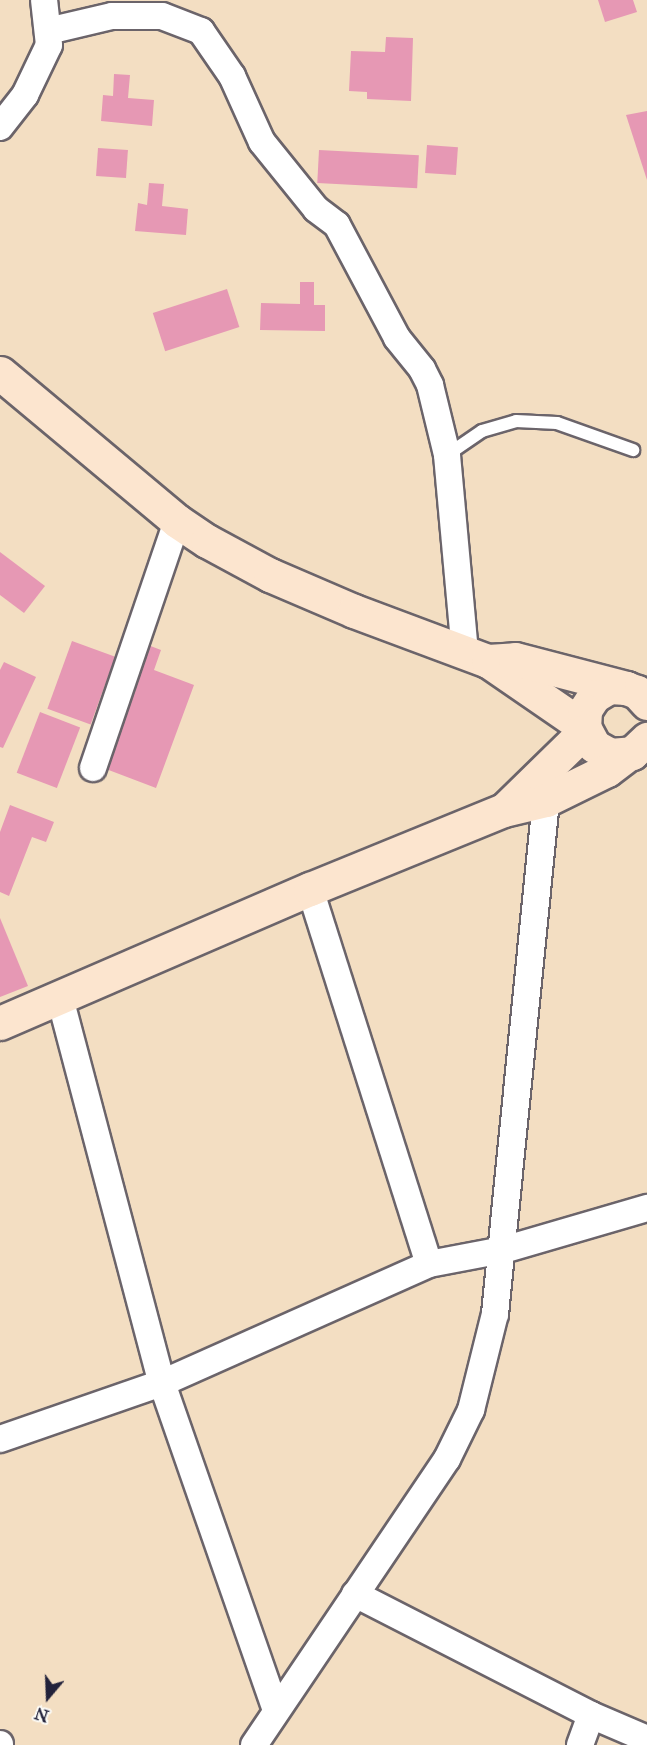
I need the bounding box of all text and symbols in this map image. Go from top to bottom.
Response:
north arrow [18,1667,78,1727]
text: N [32,1703,51,1726]

